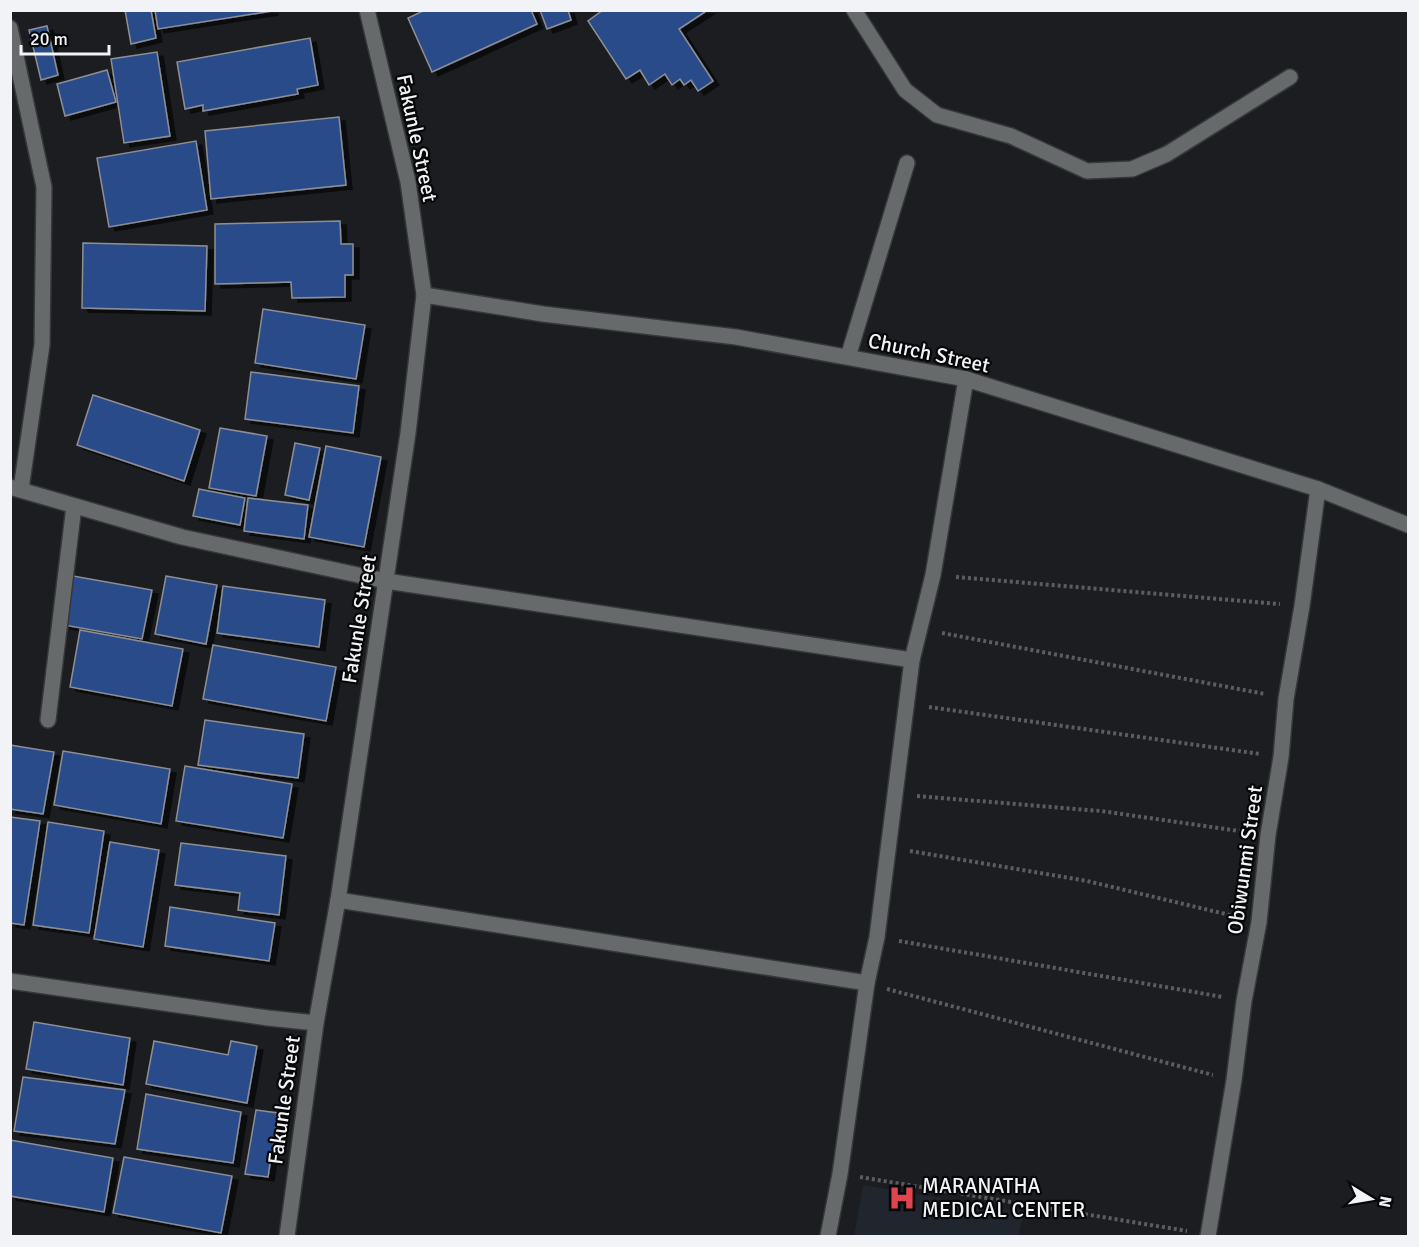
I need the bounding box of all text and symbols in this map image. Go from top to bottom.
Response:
scale bar [21,18,110,56]
text: 20 m [30,28,68,50]
street label: Fakunle Street [391,72,443,204]
street label: Church Street [866,327,992,379]
street label: Fakunle Street [336,553,382,685]
street label: Obiwunmi Street [1222,784,1268,936]
street label: Fakunle Street [262,1034,306,1166]
north arrow [1341,1169,1401,1229]
place label: MARANATHA MEDICAL CENTER [922,1173,1085,1223]
hospital icon: MARANATHA MEDICAL CENTER [887,1183,917,1213]
text: N [1374,1194,1396,1209]

